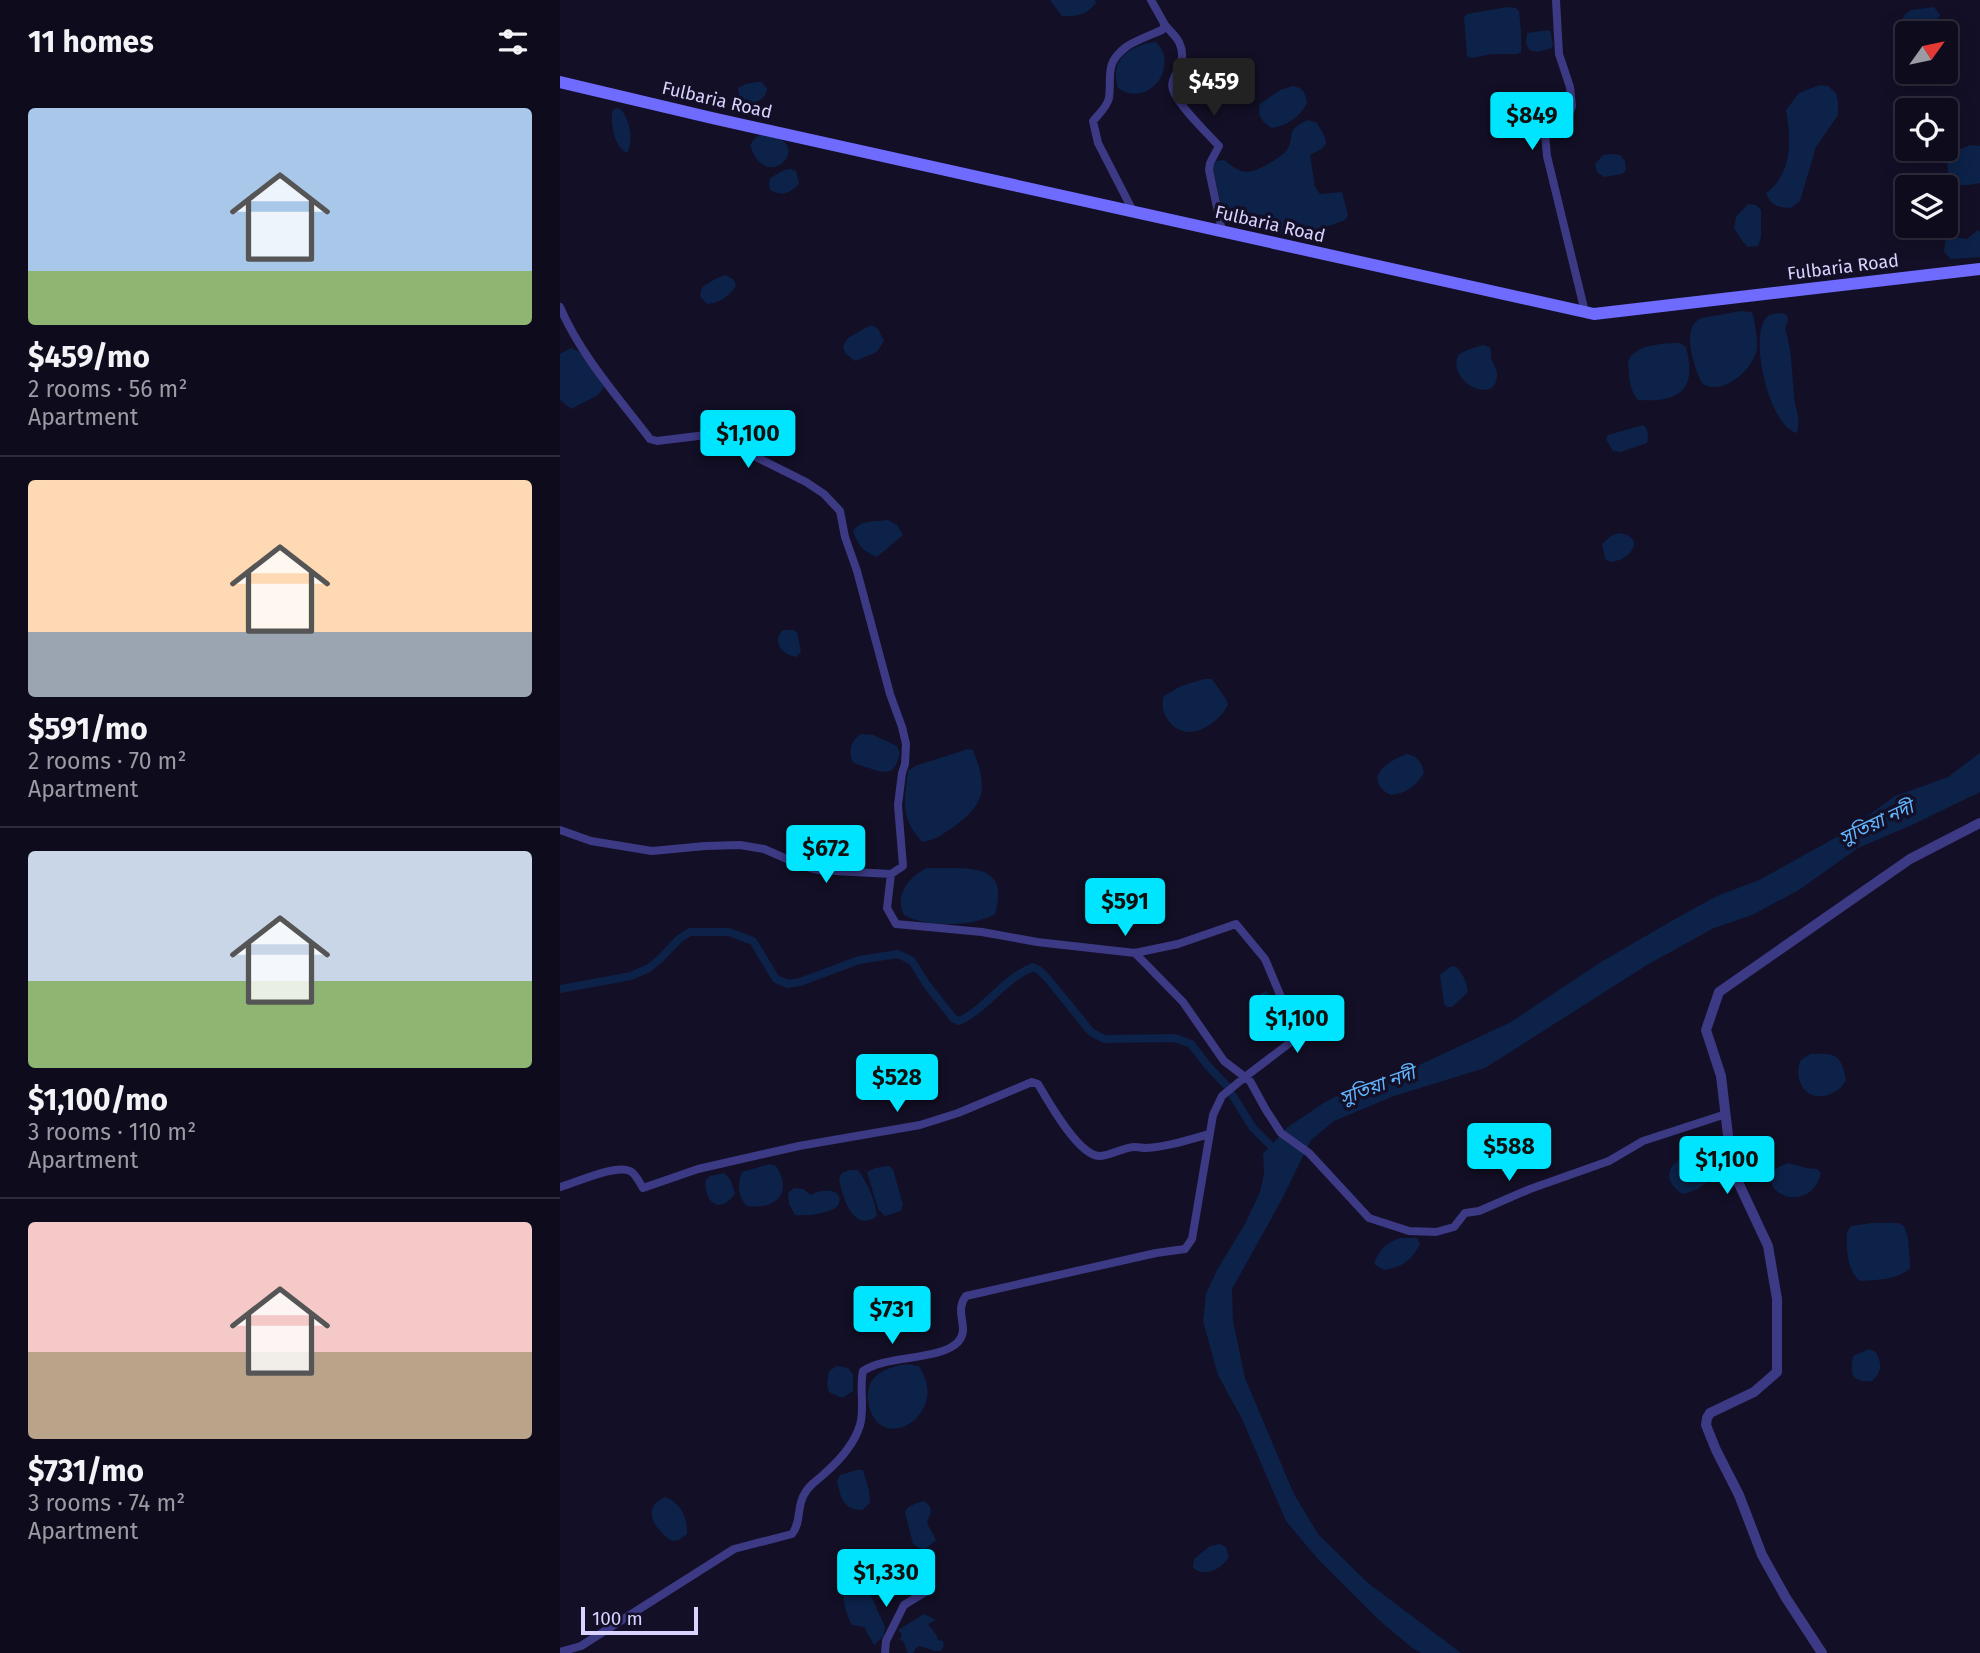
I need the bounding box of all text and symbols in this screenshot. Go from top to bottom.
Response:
north arrow [1895,21,1958,84]
map controls [1895,21,1958,238]
icon: filters [494,23,532,61]
text: 11 homes [28,24,154,60]
pin: $459 [1173,58,1255,118]
text: $459 [1189,67,1239,95]
street label: Fulbaria Road [660,77,774,123]
pin: $849 [1491,92,1573,152]
button: locate [1895,98,1958,161]
text: $849 [1506,101,1558,129]
icon: home [217,154,343,280]
button: layers [1895,175,1958,238]
street label: Fulbaria Road [1213,201,1327,247]
street label: Fulbaria Road [1786,249,1900,285]
text: $459/mo [28,339,150,375]
text: 2 rooms · 56 m² [28,375,187,403]
text: Apartment [28,403,138,431]
pin: $1,100 [691,410,805,470]
text: $1,100 [716,419,780,447]
icon: home [217,526,343,652]
text: $591/mo [28,711,148,747]
text: 2 rooms · 70 m² [28,747,186,775]
text: Apartment [28,775,138,803]
water label: সুতিয়া নদী [1835,794,1921,850]
pin: $672 [785,826,867,885]
text: $672 [802,834,850,862]
pin: $591 [1084,878,1166,938]
text: $591 [1101,887,1149,915]
icon: home [217,897,343,1023]
pin: $1,100 [1240,996,1354,1055]
text: $1,100 [1265,1004,1329,1032]
pin: $528 [856,1054,938,1114]
water label: সুতিয়া নদী [1336,1060,1422,1110]
text: $528 [872,1063,922,1091]
text: $1,100/mo [28,1082,168,1118]
text: 3 rooms · 110 m² [28,1118,196,1146]
pin: $588 [1468,1124,1550,1183]
text: $588 [1483,1132,1535,1160]
pin: $1,100 [1670,1136,1784,1196]
text: $1,100 [1695,1145,1759,1173]
text: Apartment [28,1146,138,1174]
icon: home [217,1268,343,1394]
pin: $731 [851,1286,933,1346]
text: $731 [870,1295,914,1323]
text: $731/mo [28,1453,144,1489]
text: 3 rooms · 74 m² [28,1489,185,1517]
text: Apartment [28,1517,138,1545]
pin: $1,330 [829,1550,943,1609]
text: $1,330 [853,1558,919,1586]
scale bar [581,1604,698,1636]
text: 100 m [592,1607,643,1630]

